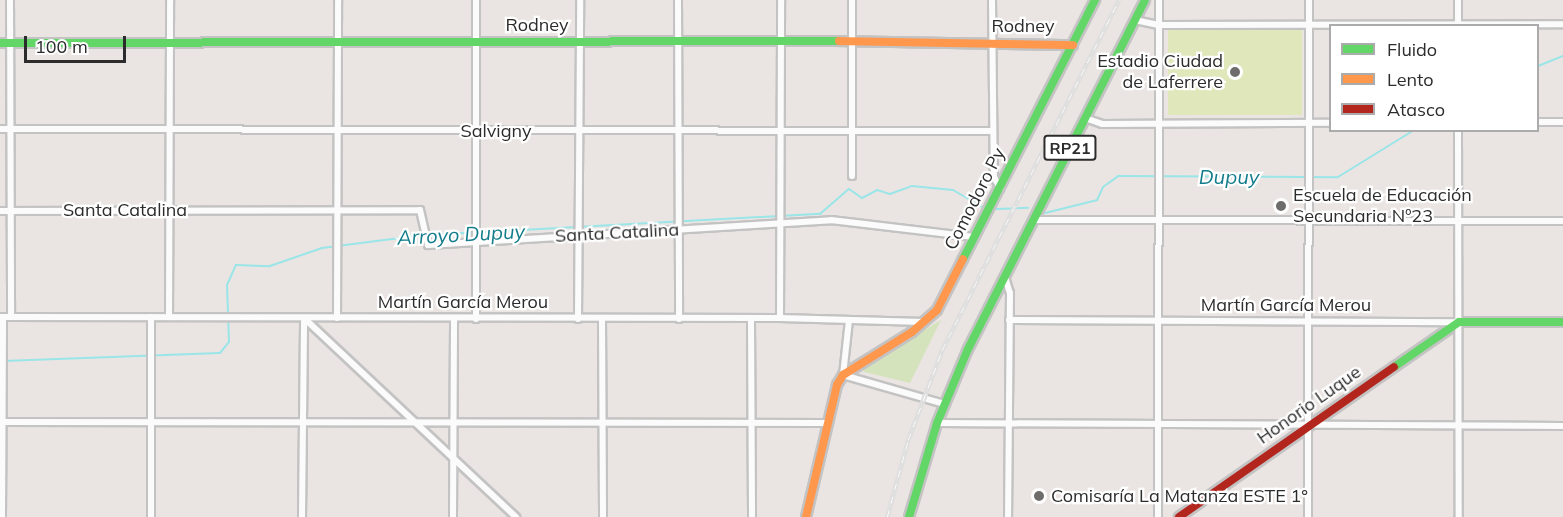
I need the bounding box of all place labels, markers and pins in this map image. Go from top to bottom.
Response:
place label: Estadio Ciudad de Laferrere [1097,51,1223,94]
marker: Estadio Ciudad de Laferrere [1228,65,1242,79]
place label: Escuela de Educación Secundaria Nº23 [1293,185,1472,228]
marker: Escuela de Educación Secundaria Nº23 [1274,199,1288,213]
place label: Comisaría La Matanza ESTE 1° [1051,485,1308,507]
marker: Comisaría La Matanza ESTE 1° [1032,489,1046,503]

